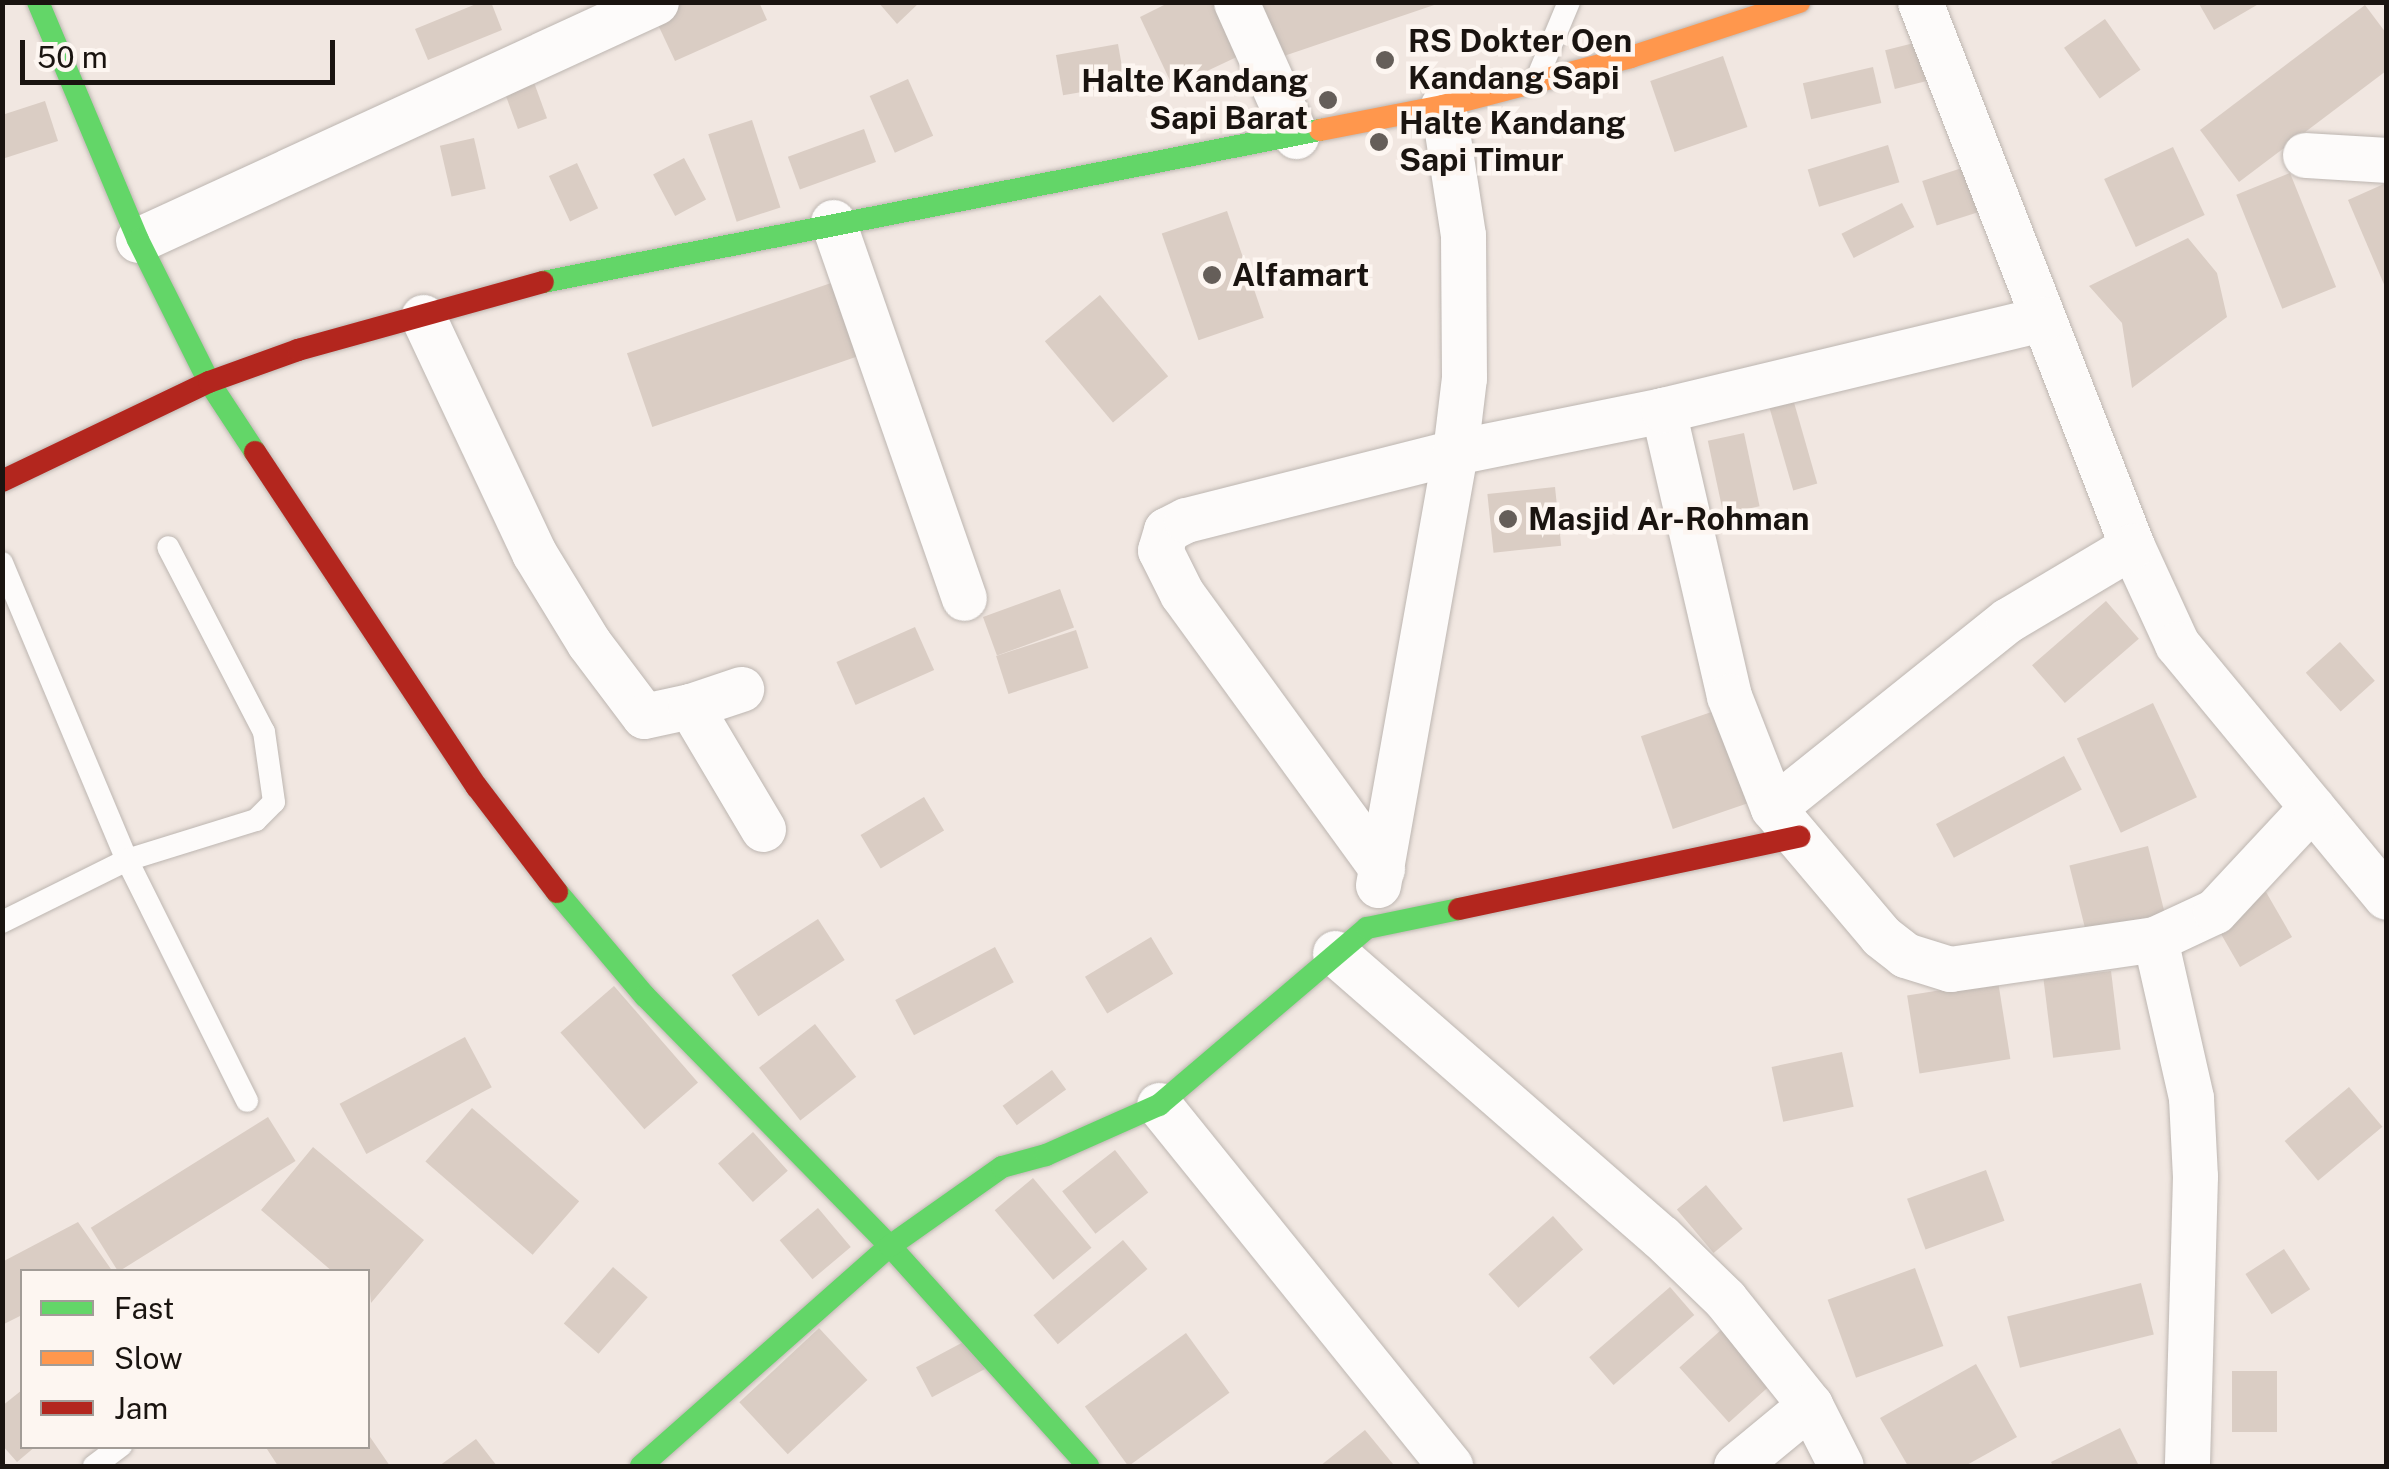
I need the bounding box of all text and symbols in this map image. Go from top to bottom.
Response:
scale bar [25,20,340,82]
place label: RS Dokter Oen Kandang Sapi [1408,23,1632,98]
text: 50 m [37,39,108,75]
marker: RS Dokter Oen Kandang Sapi [1372,47,1398,73]
place label: Halte Kandang Sapi Barat [1081,63,1308,138]
marker: Halte Kandang Sapi Barat [1317,89,1339,111]
place label: Halte Kandang Sapi Timur [1399,105,1626,180]
marker: Halte Kandang Sapi Timur [1368,131,1390,153]
place label: Alfamart [1232,256,1369,294]
marker: Alfamart [1201,264,1223,286]
place label: Masjid Ar-Rohman [1528,500,1810,538]
marker: Masjid Ar-Rohman [1497,508,1519,530]
legend [20,1269,370,1449]
text: Fast [114,1290,174,1326]
text: Slow [114,1340,183,1376]
text: Jam [114,1390,168,1426]

